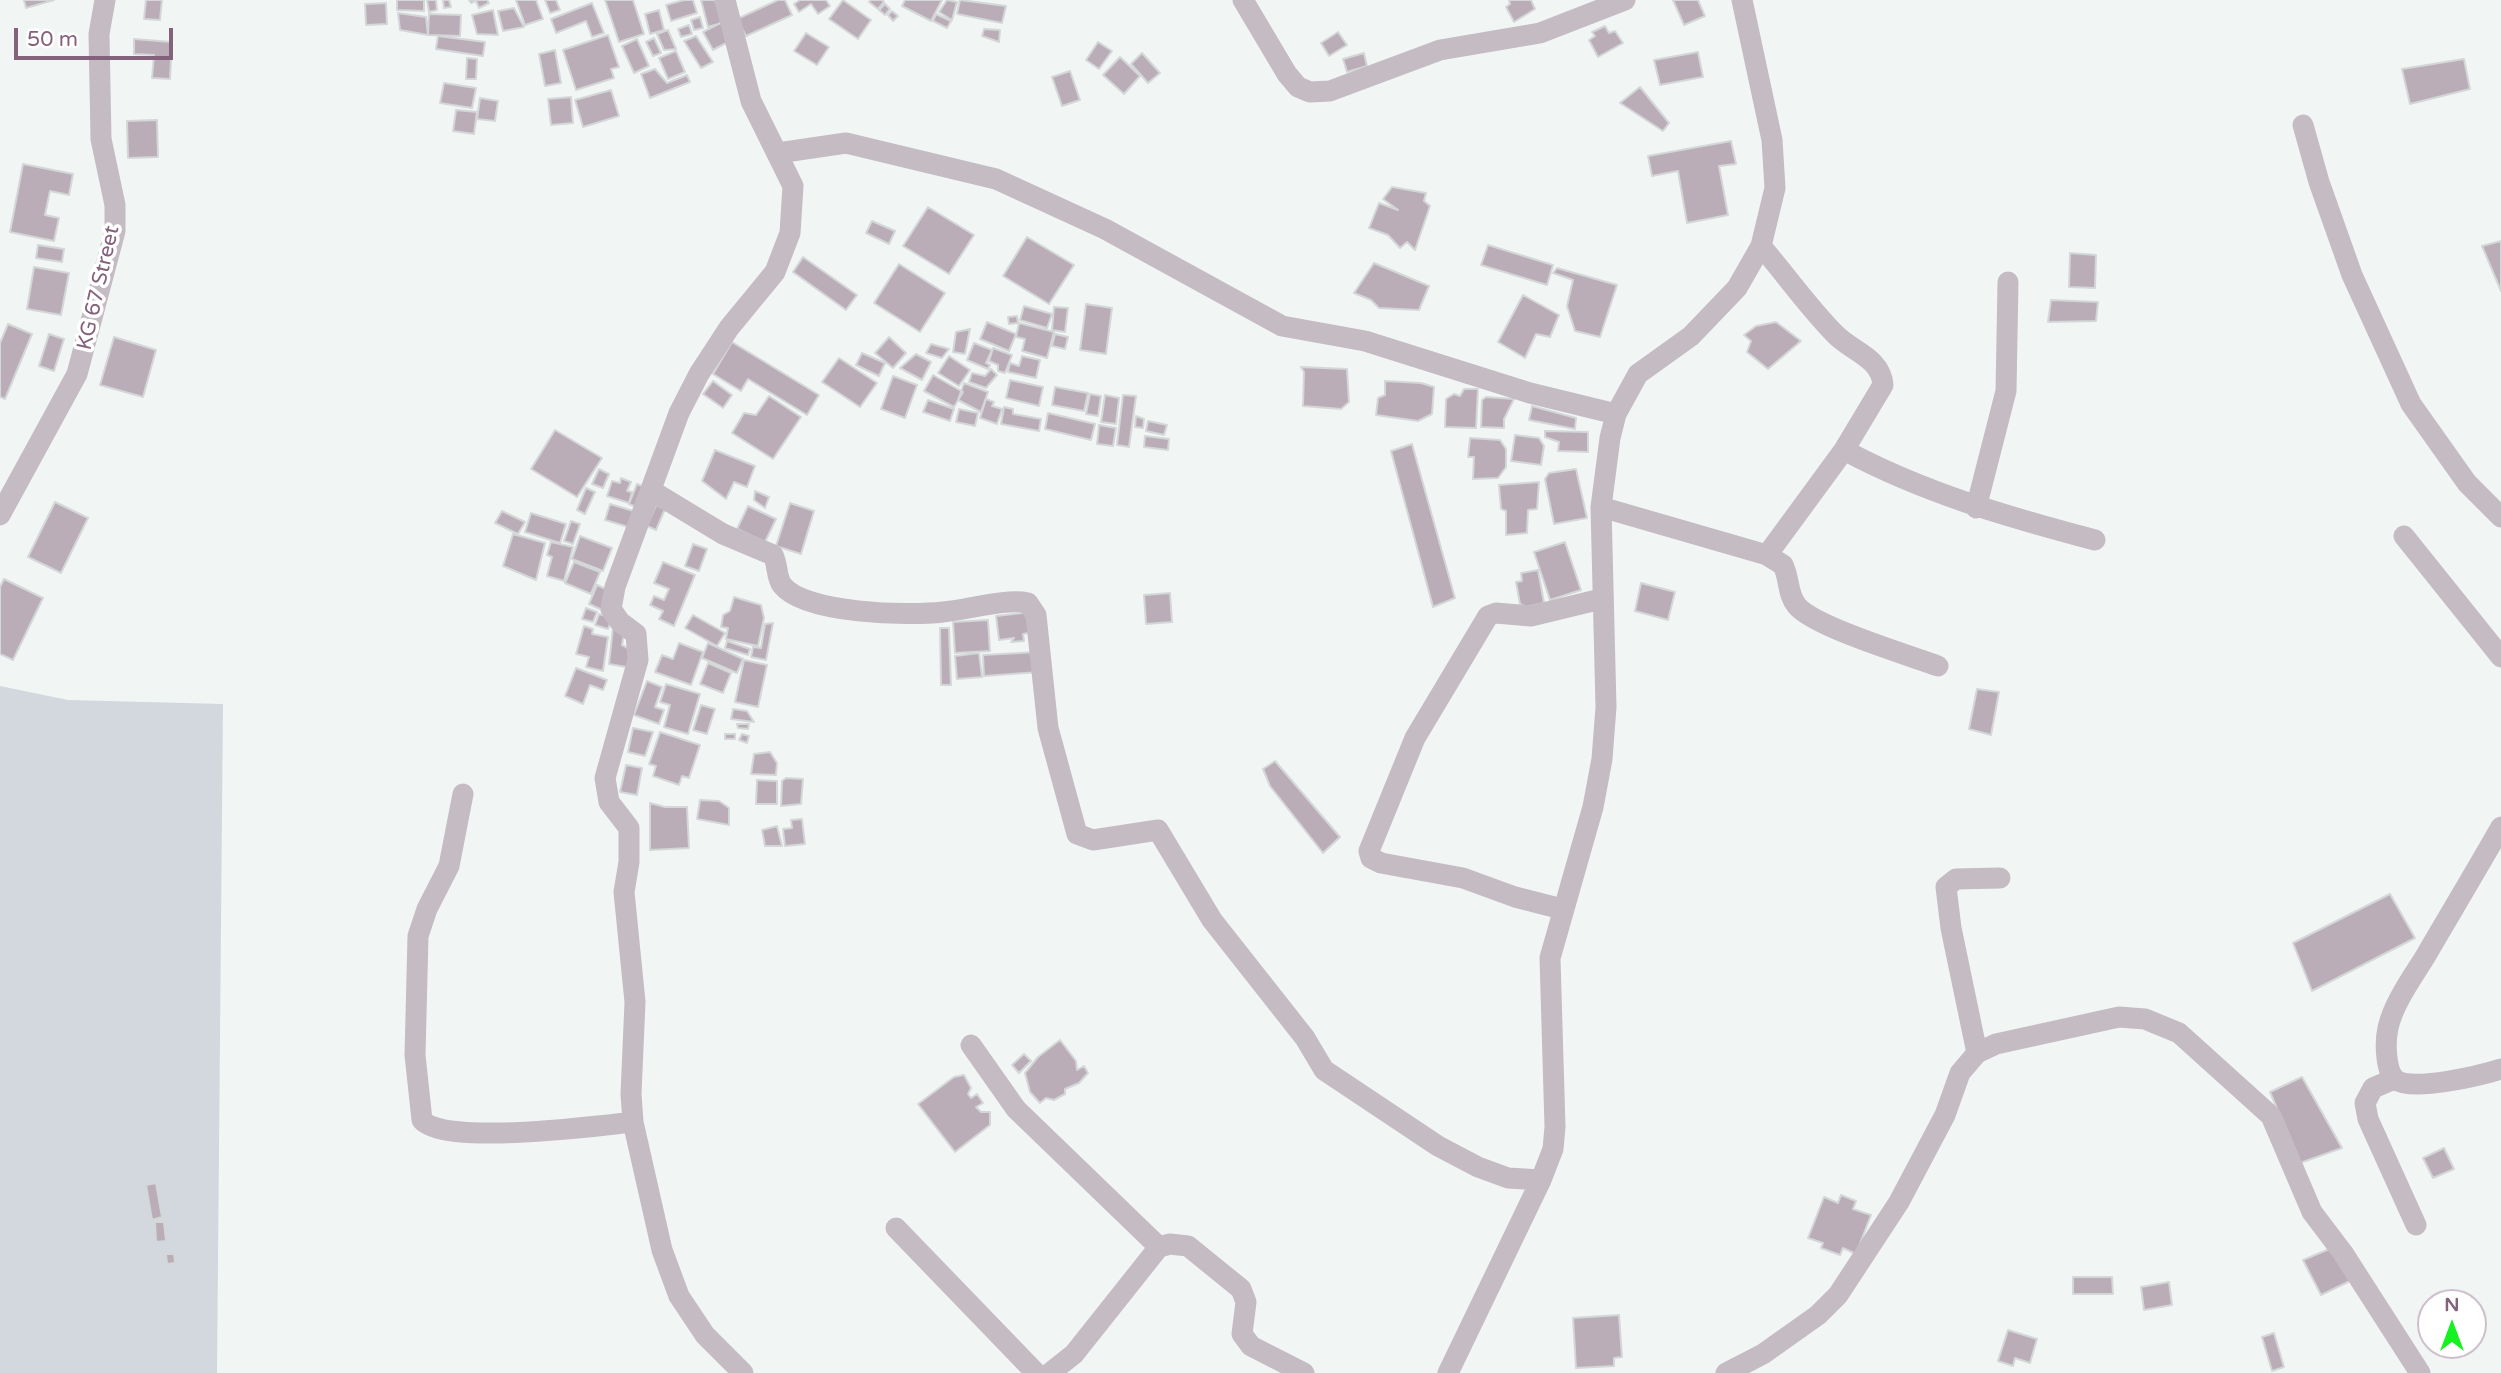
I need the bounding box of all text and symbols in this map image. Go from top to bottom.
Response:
scale bar [18,14,177,58]
text: 50 m [27,27,78,52]
street label: KG 67 Street [72,223,126,353]
north arrow [2417,1289,2487,1359]
text: N [2444,1294,2460,1316]

